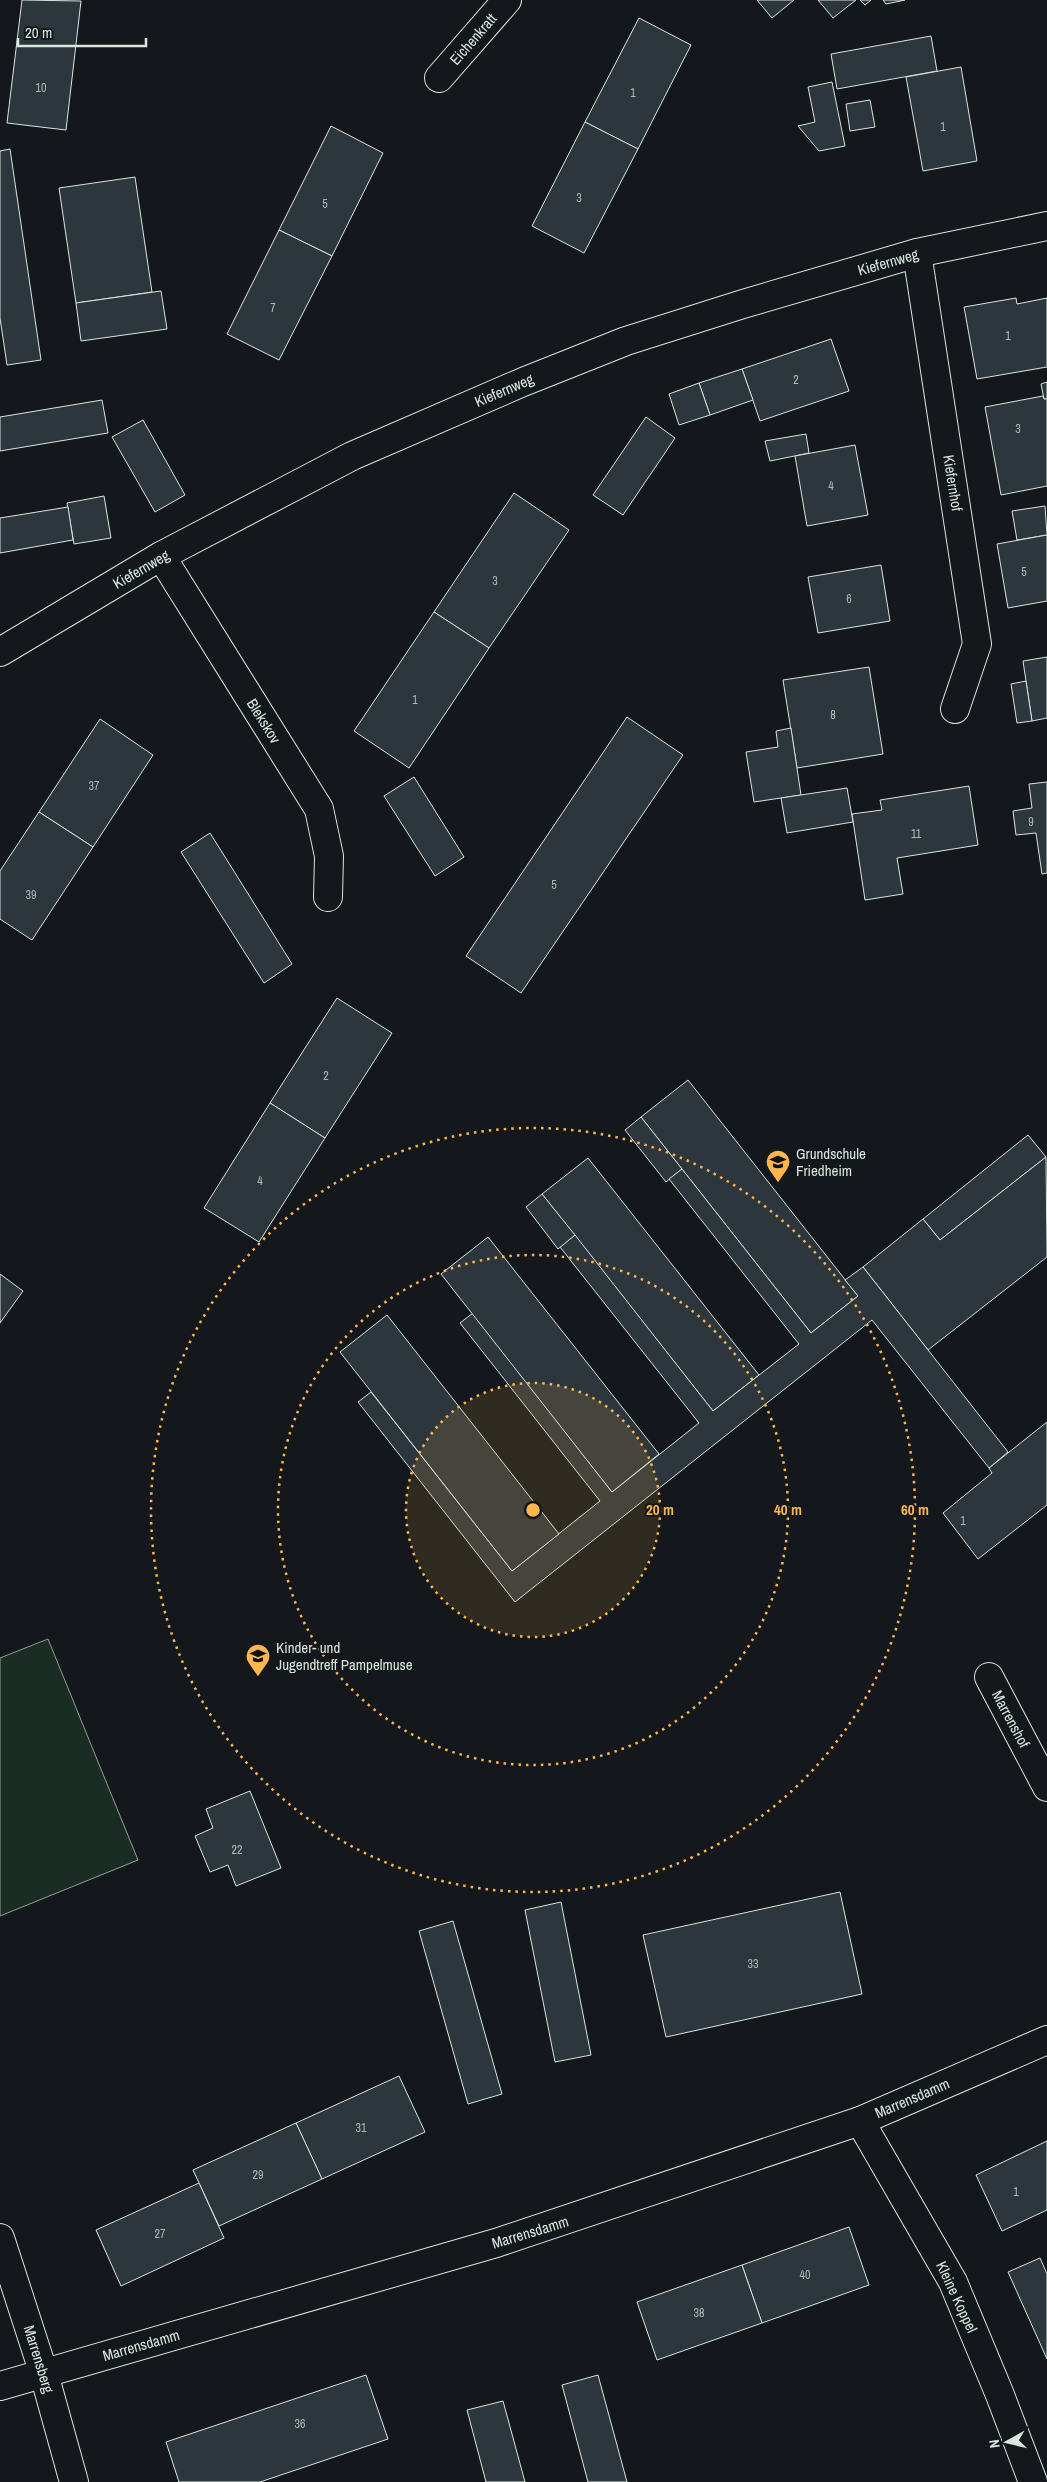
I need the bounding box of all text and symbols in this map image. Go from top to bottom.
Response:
street label: Eichenkratt [445,8,502,69]
scale bar [18,15,145,47]
text: 20 m [25,22,52,43]
house number: 10 [36,80,46,96]
house number: 1 [630,85,636,101]
house number: 1 [940,119,946,135]
house number: 3 [576,190,582,206]
house number: 5 [322,196,328,212]
street label: Kiefernweg [855,243,921,281]
house number: 7 [270,300,276,316]
house number: 1 [1005,328,1011,344]
street label: Kiefernweg [471,368,537,412]
house number: 2 [793,372,799,388]
house number: 3 [1015,421,1021,437]
street label: Kiefernhof [938,453,968,513]
house number: 4 [828,478,834,494]
street label: Kiefernweg [109,544,173,594]
house number: 5 [1021,564,1027,580]
house number: 3 [492,573,498,589]
house number: 6 [846,591,852,607]
house number: 1 [412,692,418,708]
street label: Blekskov [242,695,286,748]
house number: 8 [830,707,836,723]
house number: 37 [89,778,100,794]
house number: 9 [1028,814,1034,830]
house number: 11 [911,826,922,842]
house number: 5 [551,877,557,893]
house number: 39 [26,887,36,903]
house number: 2 [323,1068,329,1084]
place label: Grundschule Friedheim [796,1143,866,1181]
school or university icon: Grundschule Friedheim [765,1149,791,1183]
house number: 4 [257,1173,263,1189]
text: 20 m [646,1499,674,1520]
text: 40 m [774,1499,802,1520]
text: 60 m [901,1499,929,1520]
centre of rings [524,1501,542,1519]
house number: 1 [960,1513,966,1529]
place label: Kinder- und Jugendtreff Pampelmuse [276,1637,413,1675]
school or university icon: Kinder- und Jugendtreff Pampelmuse [245,1643,271,1677]
street label: Marrenshof [987,1687,1035,1752]
house number: 22 [232,1842,242,1858]
house number: 33 [748,1956,758,1972]
street label: Marrensdamm [871,2073,953,2123]
house number: 31 [356,2120,367,2136]
house number: 29 [253,2167,263,2183]
house number: 1 [1013,2184,1019,2200]
street label: Marrensdamm [489,2210,571,2254]
house number: 27 [155,2226,166,2242]
street label: Kleine Koppel [931,2258,983,2336]
house number: 40 [800,2267,810,2283]
house number: 38 [694,2305,704,2321]
street label: Marrensberg [19,2323,59,2396]
street label: Marrensdamm [100,2324,182,2366]
house number: 36 [295,2416,305,2432]
north arrow [982,2417,1032,2467]
text: N [985,2438,1004,2449]

